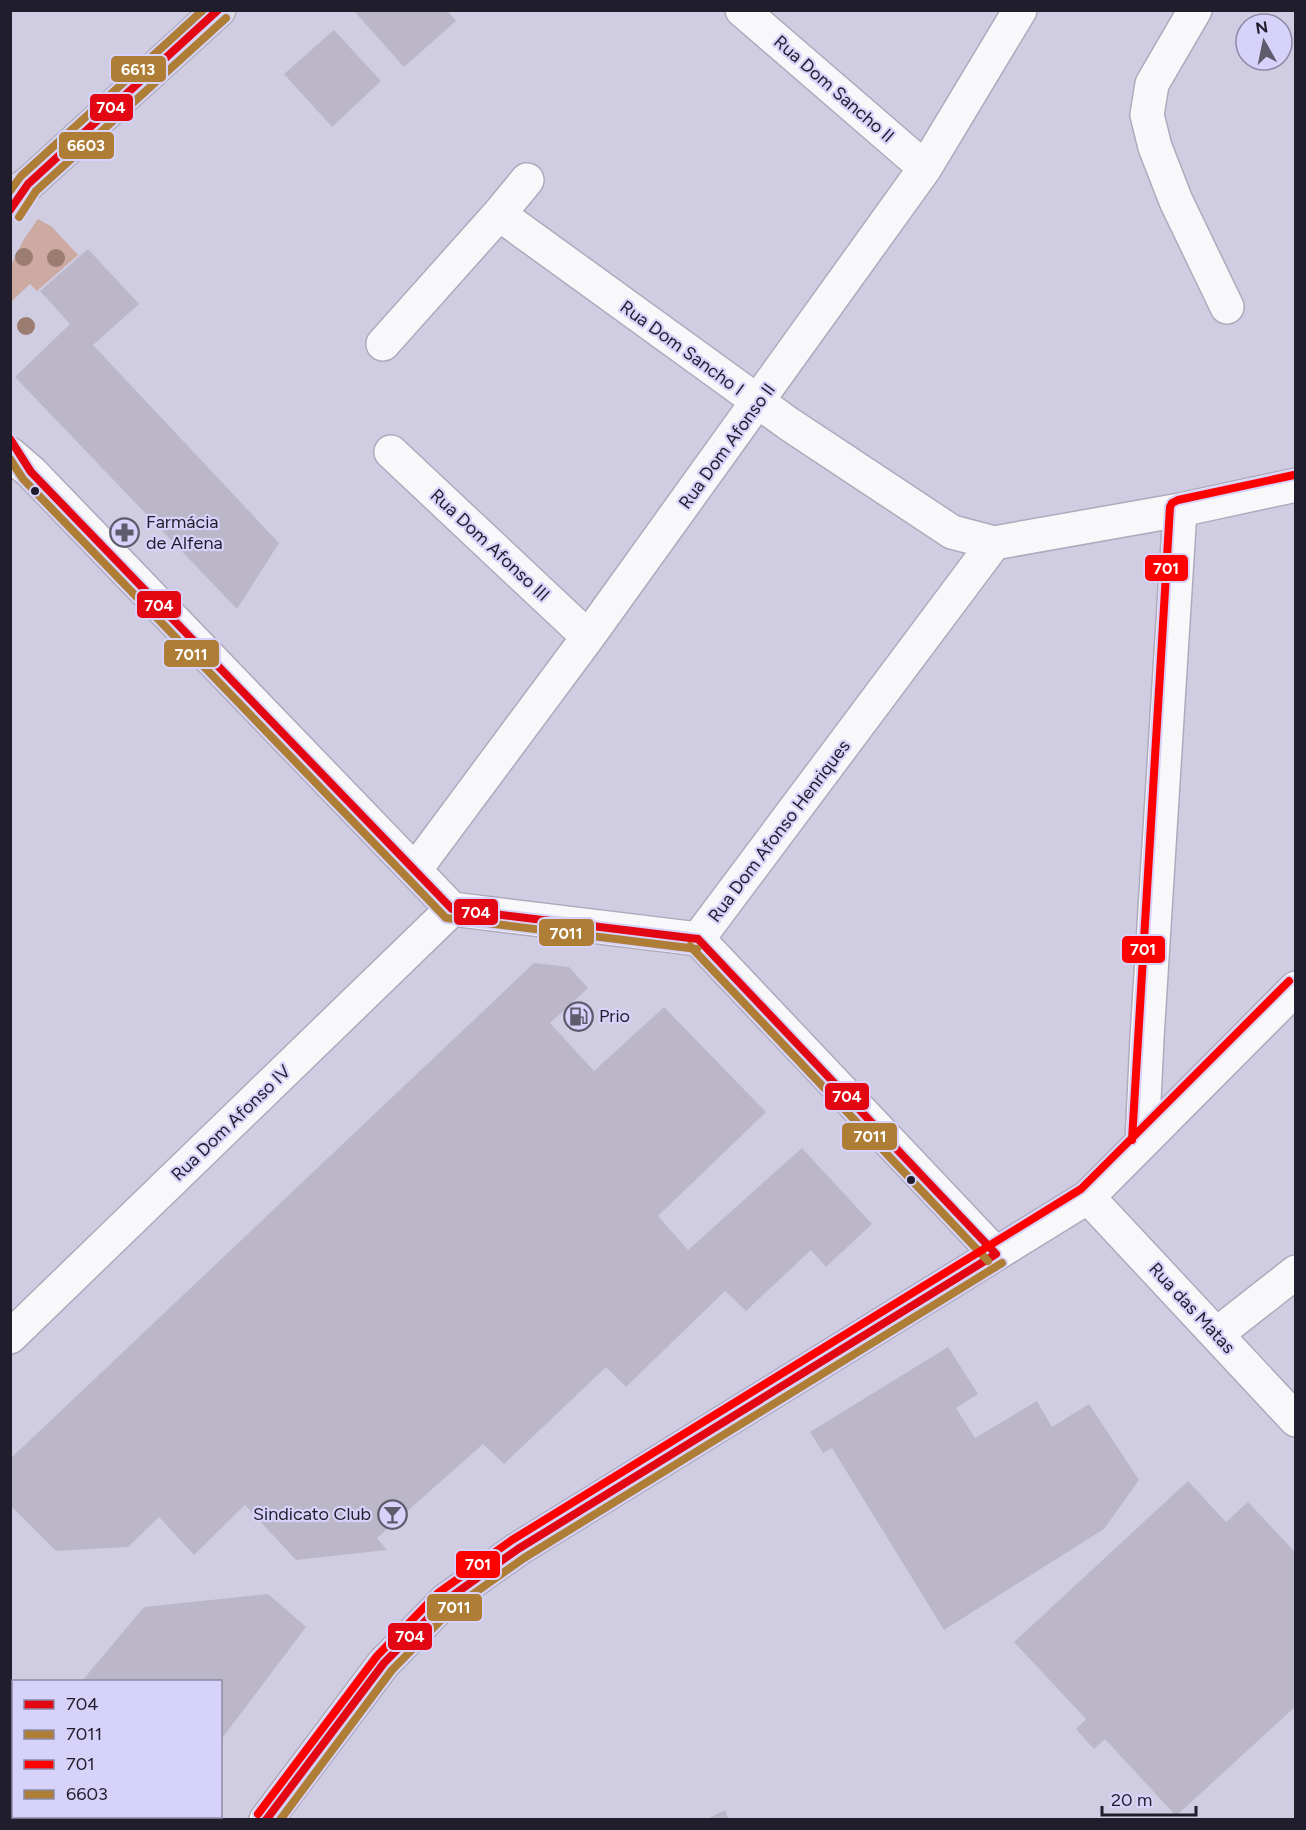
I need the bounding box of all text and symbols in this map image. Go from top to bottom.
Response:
north arrow [1234,12,1294,72]
text: N [1254,17,1269,38]
street label: Rua Dom Sancho II [769,31,899,147]
line badge: 6613 [110,55,167,83]
text: 6613 [121,60,155,79]
line badge: 704 [89,93,134,122]
text: 704 [96,98,126,117]
line badge: 6603 [58,131,115,160]
text: 6603 [67,136,105,155]
street label: Rua Dom Sancho I [616,296,748,400]
street label: Rua Dom Afonso II [674,379,780,513]
street label: Rua Dom Afonso III [426,484,554,606]
unlabelled marker [29,485,41,497]
place label: Farmácia de Alfena [146,511,223,554]
pharmacy icon: Farmácia de Alfena [109,516,141,548]
line badge: 701 [1144,554,1189,582]
text: 701 [1153,559,1179,578]
line badge: 704 [136,590,182,619]
text: 704 [144,596,174,615]
line badge: 7011 [163,639,220,668]
text: 7011 [175,645,207,664]
street label: Rua Dom Afonso Henriques [703,736,855,926]
line badge: 704 [453,898,499,926]
text: 704 [461,903,491,922]
line badge: 7011 [538,918,595,947]
text: 7011 [550,924,582,943]
line badge: 701 [1121,935,1166,964]
text: 701 [1130,940,1156,959]
fuel station icon: Prio [562,1000,594,1032]
place label: Prio [599,1005,630,1027]
street label: Rua Dom Afonso IV [167,1060,296,1186]
line badge: 704 [824,1082,870,1111]
text: 704 [832,1087,862,1106]
line badge: 7011 [841,1122,898,1151]
text: 7011 [854,1127,886,1146]
unlabelled marker [905,1174,917,1186]
street label: Rua das Matas [1144,1258,1240,1358]
bar icon: Sindicato Club [376,1498,408,1530]
place label: Sindicato Club [253,1503,371,1525]
line badge: 701 [455,1550,501,1579]
text: 701 [465,1555,491,1574]
line badge: 7011 [426,1593,483,1622]
text: 7011 [438,1598,470,1617]
line badge: 704 [387,1622,433,1651]
text: 704 [395,1627,425,1646]
legend [12,1680,222,1818]
text: 704 [66,1693,98,1715]
text: 7011 [66,1723,102,1745]
text: 701 [66,1753,95,1775]
scale bar [1102,1779,1196,1817]
text: 6603 [66,1783,108,1805]
text: 20 m [1111,1789,1152,1811]

